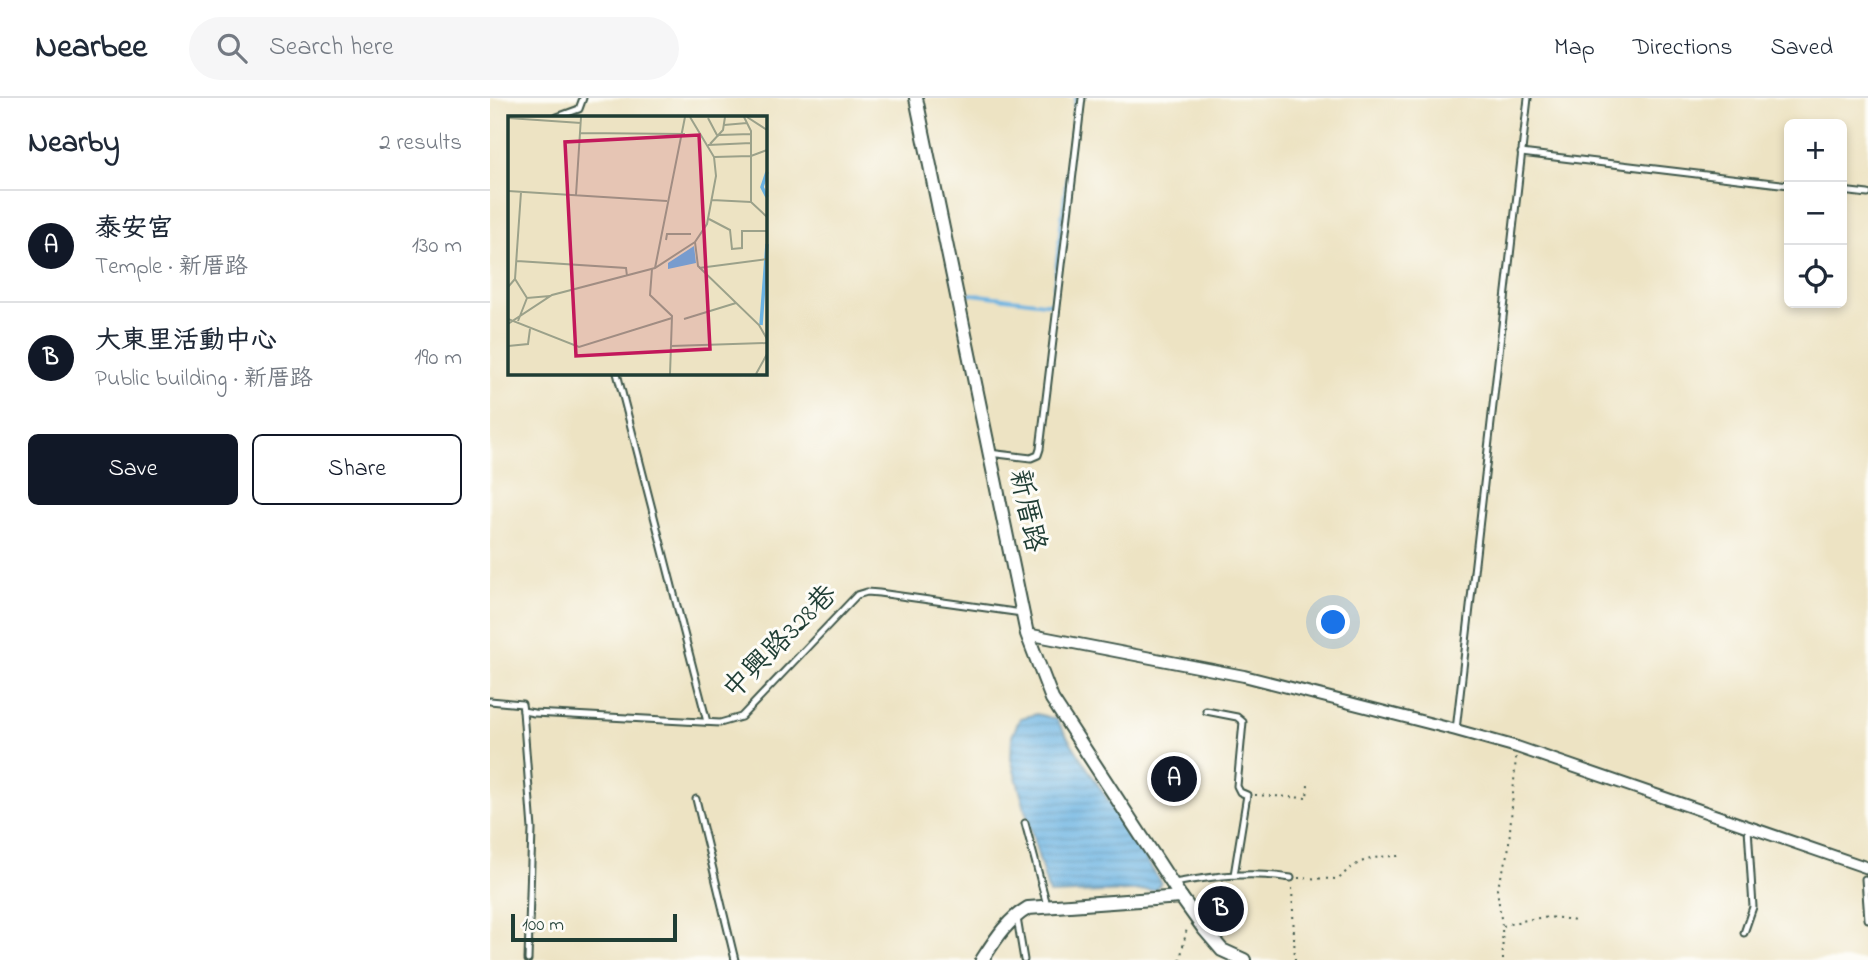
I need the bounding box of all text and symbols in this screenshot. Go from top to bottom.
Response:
search box [189,17,679,80]
text: Nearbee [35,24,147,72]
icon: search [213,29,251,67]
text: Search here [269,29,394,67]
text: Map [1554,31,1595,66]
text: Directions [1633,31,1732,66]
text: Saved [1770,31,1833,66]
inset map [508,116,766,374]
map controls [1784,119,1847,308]
button: + [1784,119,1847,182]
text: Nearby [28,122,120,166]
text: 2 results [379,127,462,160]
button: − [1784,182,1847,245]
text: 泰安宮 [95,211,173,249]
text: A [44,230,58,263]
text: 130 m [412,230,462,263]
button: locate [1784,245,1847,308]
text: Temple · 新厝路 [95,251,248,284]
text: 大東里活動中心 [95,323,277,361]
text: B [43,342,59,375]
text: 190 m [414,342,462,375]
text: Public building · 新厝路 [95,363,313,396]
button: Save [28,434,238,505]
button: Share [252,434,462,505]
street label: 新厝路 [997,466,1055,556]
street label: 中興路328巷 [714,575,849,710]
your location [1316,605,1350,639]
pin: A [1151,753,1197,805]
pin: B [1198,883,1244,935]
scale bar [511,911,677,943]
text: 100 m [522,912,564,939]

